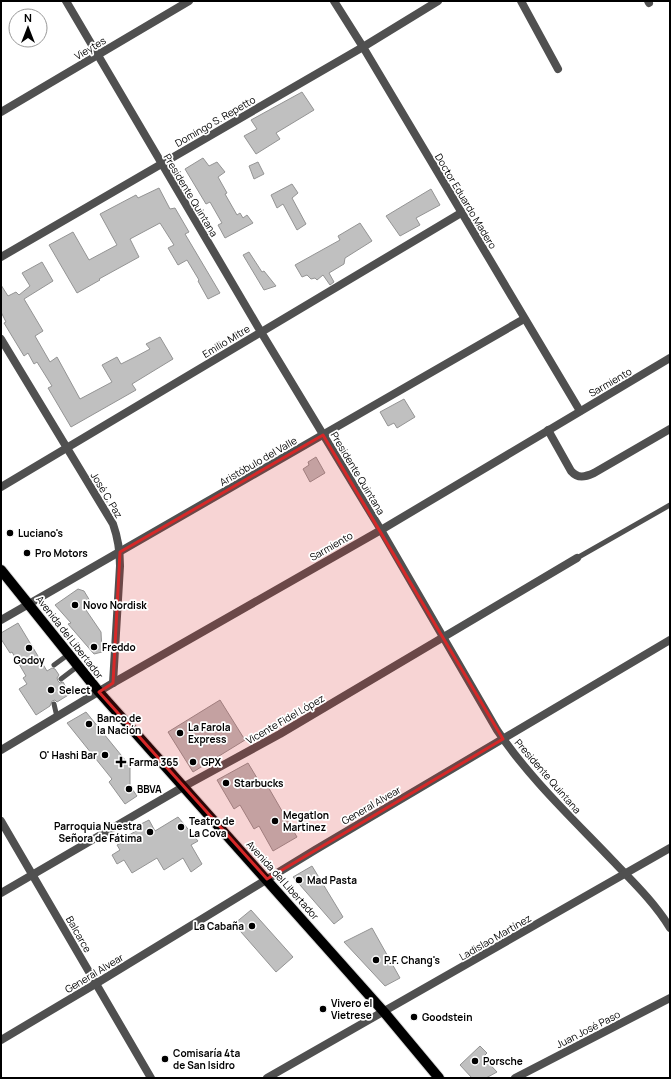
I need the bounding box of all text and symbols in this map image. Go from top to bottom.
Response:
north arrow [8,8,48,48]
text: N [24,10,32,25]
street label: Vieytes [72,33,108,63]
street label: Domingo S. Repetto [172,92,258,150]
street label: Presidente Quintana [161,151,221,239]
street label: Doctor Eduardo Madero [432,151,500,251]
street label: Emilio Mitre [200,321,253,361]
street label: Sarmiento [586,364,634,400]
street label: Presidente Quintana [328,429,388,517]
street label: Aristóbulo del Valle [217,433,299,489]
street label: José C. Paz [88,469,126,521]
place label: Luciano's [18,526,64,540]
marker: Luciano's [5,528,15,538]
street label: Sarmiento [307,528,355,564]
place label: Pro Motors [35,546,88,560]
marker: Pro Motors [22,548,32,558]
street label: Avenida del Libertador [33,592,107,682]
place label: Novo Nordisk [83,598,147,612]
marker: Novo Nordisk [70,600,80,610]
place label: Freddo [102,640,136,654]
marker: Freddo [89,642,99,652]
marker: Godoy [24,643,34,653]
place label: Godoy [13,653,45,667]
place label: Select [59,683,91,697]
marker: Select [46,685,56,695]
street label: Vicente Fidel López [243,691,327,747]
place label: Banco de la Nación [97,711,141,737]
marker: Banco de la Nación [84,719,94,729]
place label: La Farola Express [188,720,231,746]
marker: La Farola Express [175,728,185,738]
street label: Presidente Quintana [512,736,584,816]
place label: O' Hashi Bar [39,748,97,762]
marker: O' Hashi Bar [100,750,110,760]
place label: Farma 365 [129,755,179,769]
place label: GPX [201,755,221,769]
marker: Farma 365 [116,757,126,767]
marker: GPX [188,757,198,767]
place label: Starbucks [234,776,284,790]
marker: Starbucks [221,778,231,788]
place label: BBVA [137,782,162,796]
street label: General Alvear [339,782,404,828]
marker: BBVA [124,784,134,794]
place label: Megatlon Martinez [283,808,329,834]
place label: Teatro de La Cova [189,814,235,840]
marker: Megatlon Martinez [270,816,280,826]
place label: Parroquia Nuestra Señora de Fátima [54,819,142,845]
marker: Teatro de La Cova [176,822,186,832]
marker: Parroquia Nuestra Señora de Fátima [145,827,155,837]
street label: Avenida del Libertador [244,837,323,923]
place label: Mad Pasta [307,873,357,887]
marker: Mad Pasta [294,875,304,885]
street label: Ladislao Martínez [456,911,534,963]
street label: Balcarce [63,913,95,955]
place label: La Cabaña [194,919,244,933]
marker: La Cabaña [247,921,257,931]
street label: General Alvear [62,950,126,996]
place label: P.F. Chang's [384,953,441,967]
marker: P.F. Chang's [371,955,381,965]
place label: Vivero el Vietrese [331,996,372,1022]
marker: Vivero el Vietrese [318,1004,328,1014]
street label: Juan José Paso [554,1007,623,1051]
place label: Goodstein [422,1010,472,1024]
marker: Goodstein [409,1012,419,1022]
place label: Comisaría 4ta de San Isidro [173,1046,241,1072]
marker: Comisaría 4ta de San Isidro [160,1054,170,1064]
place label: Porsche [483,1054,523,1068]
marker: Porsche [470,1056,480,1066]

